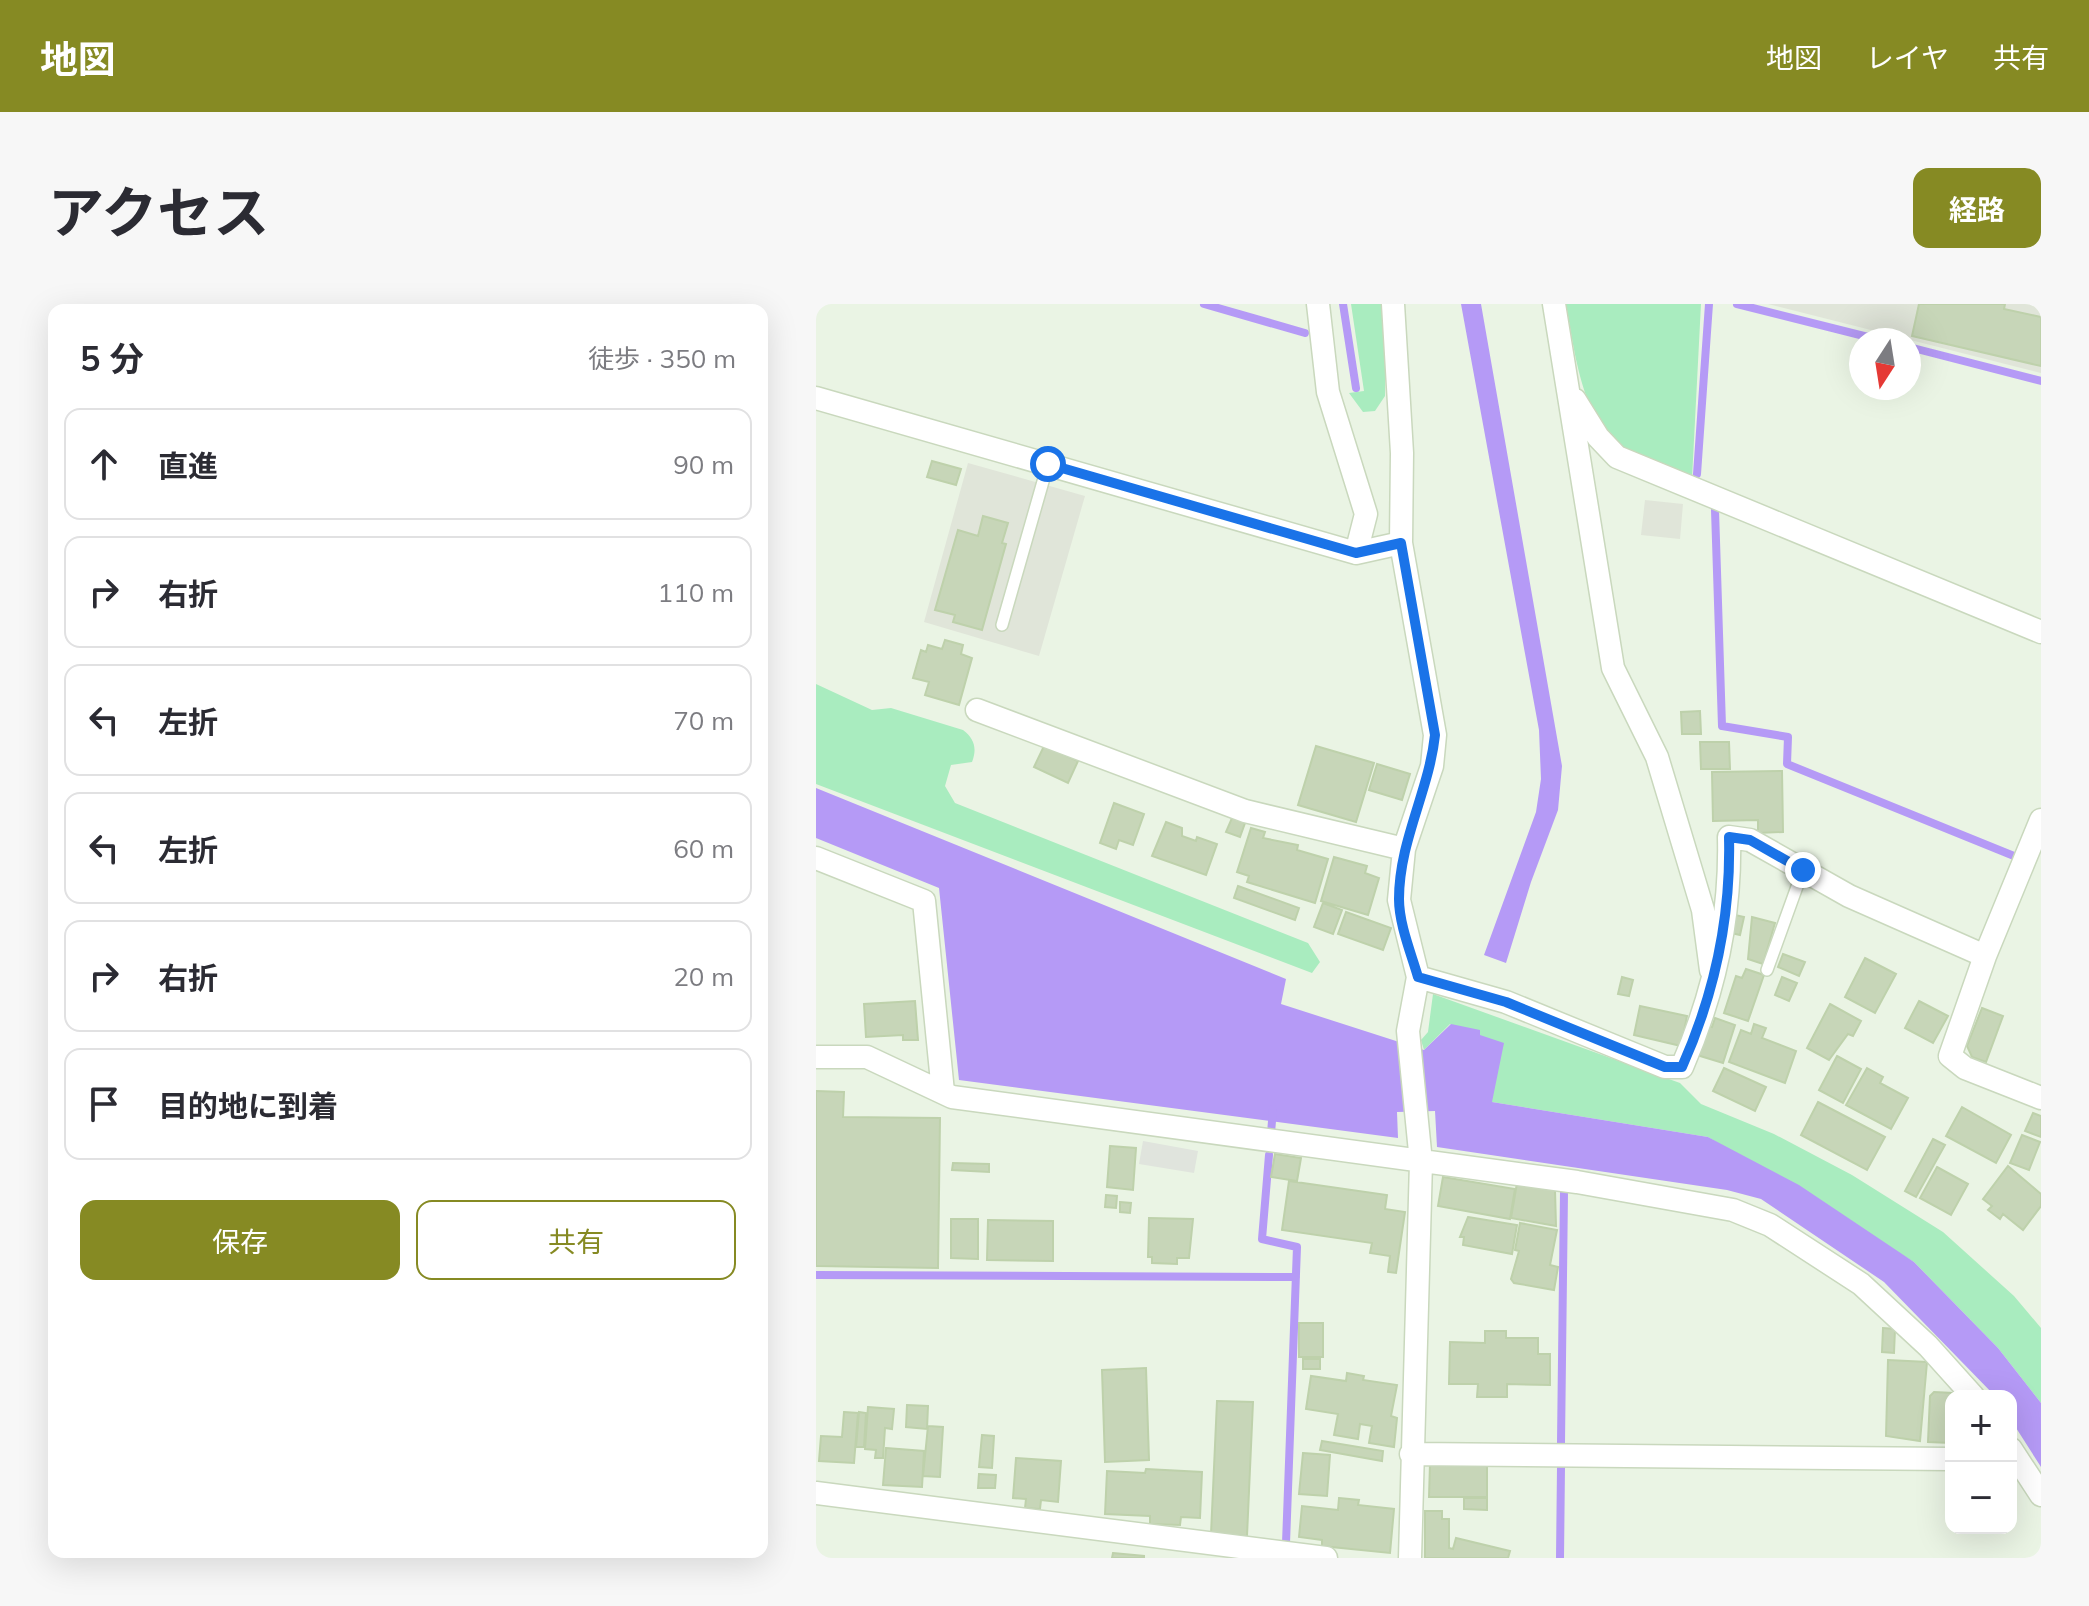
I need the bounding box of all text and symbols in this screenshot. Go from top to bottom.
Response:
text: 地図 [40,35,116,83]
text: 地図 [1766,40,1822,75]
text: レイヤ [1866,40,1949,75]
text: 共有 [1993,40,2049,75]
button: 経路 [1913,168,2041,248]
text: アクセス [48,177,269,247]
north arrow [1849,328,1921,400]
text: 5 分 [80,337,144,380]
text: 徒歩 · 350 m [588,342,736,375]
icon: ahead [82,442,126,486]
route start [1030,446,1066,482]
text: 直進 [158,447,218,485]
text: 90 m [673,448,734,481]
icon: right [82,570,126,614]
text: 右折 [158,575,218,613]
text: 110 m [658,576,734,609]
icon: left [82,698,126,742]
text: 左折 [158,703,218,741]
text: 70 m [673,704,734,737]
icon: left [82,826,126,870]
text: 左折 [158,831,218,869]
text: 60 m [673,832,734,865]
route end [1785,852,1821,888]
icon: right [82,954,126,998]
text: 右折 [158,959,218,997]
text: 20 m [673,960,734,993]
icon: arrive [82,1082,126,1126]
text: 目的地に到着 [158,1087,338,1125]
button: 保存 [80,1200,400,1280]
button: 共有 [416,1200,736,1280]
map controls [1945,1390,2017,1534]
button: + [1945,1390,2017,1462]
button: − [1945,1462,2017,1534]

